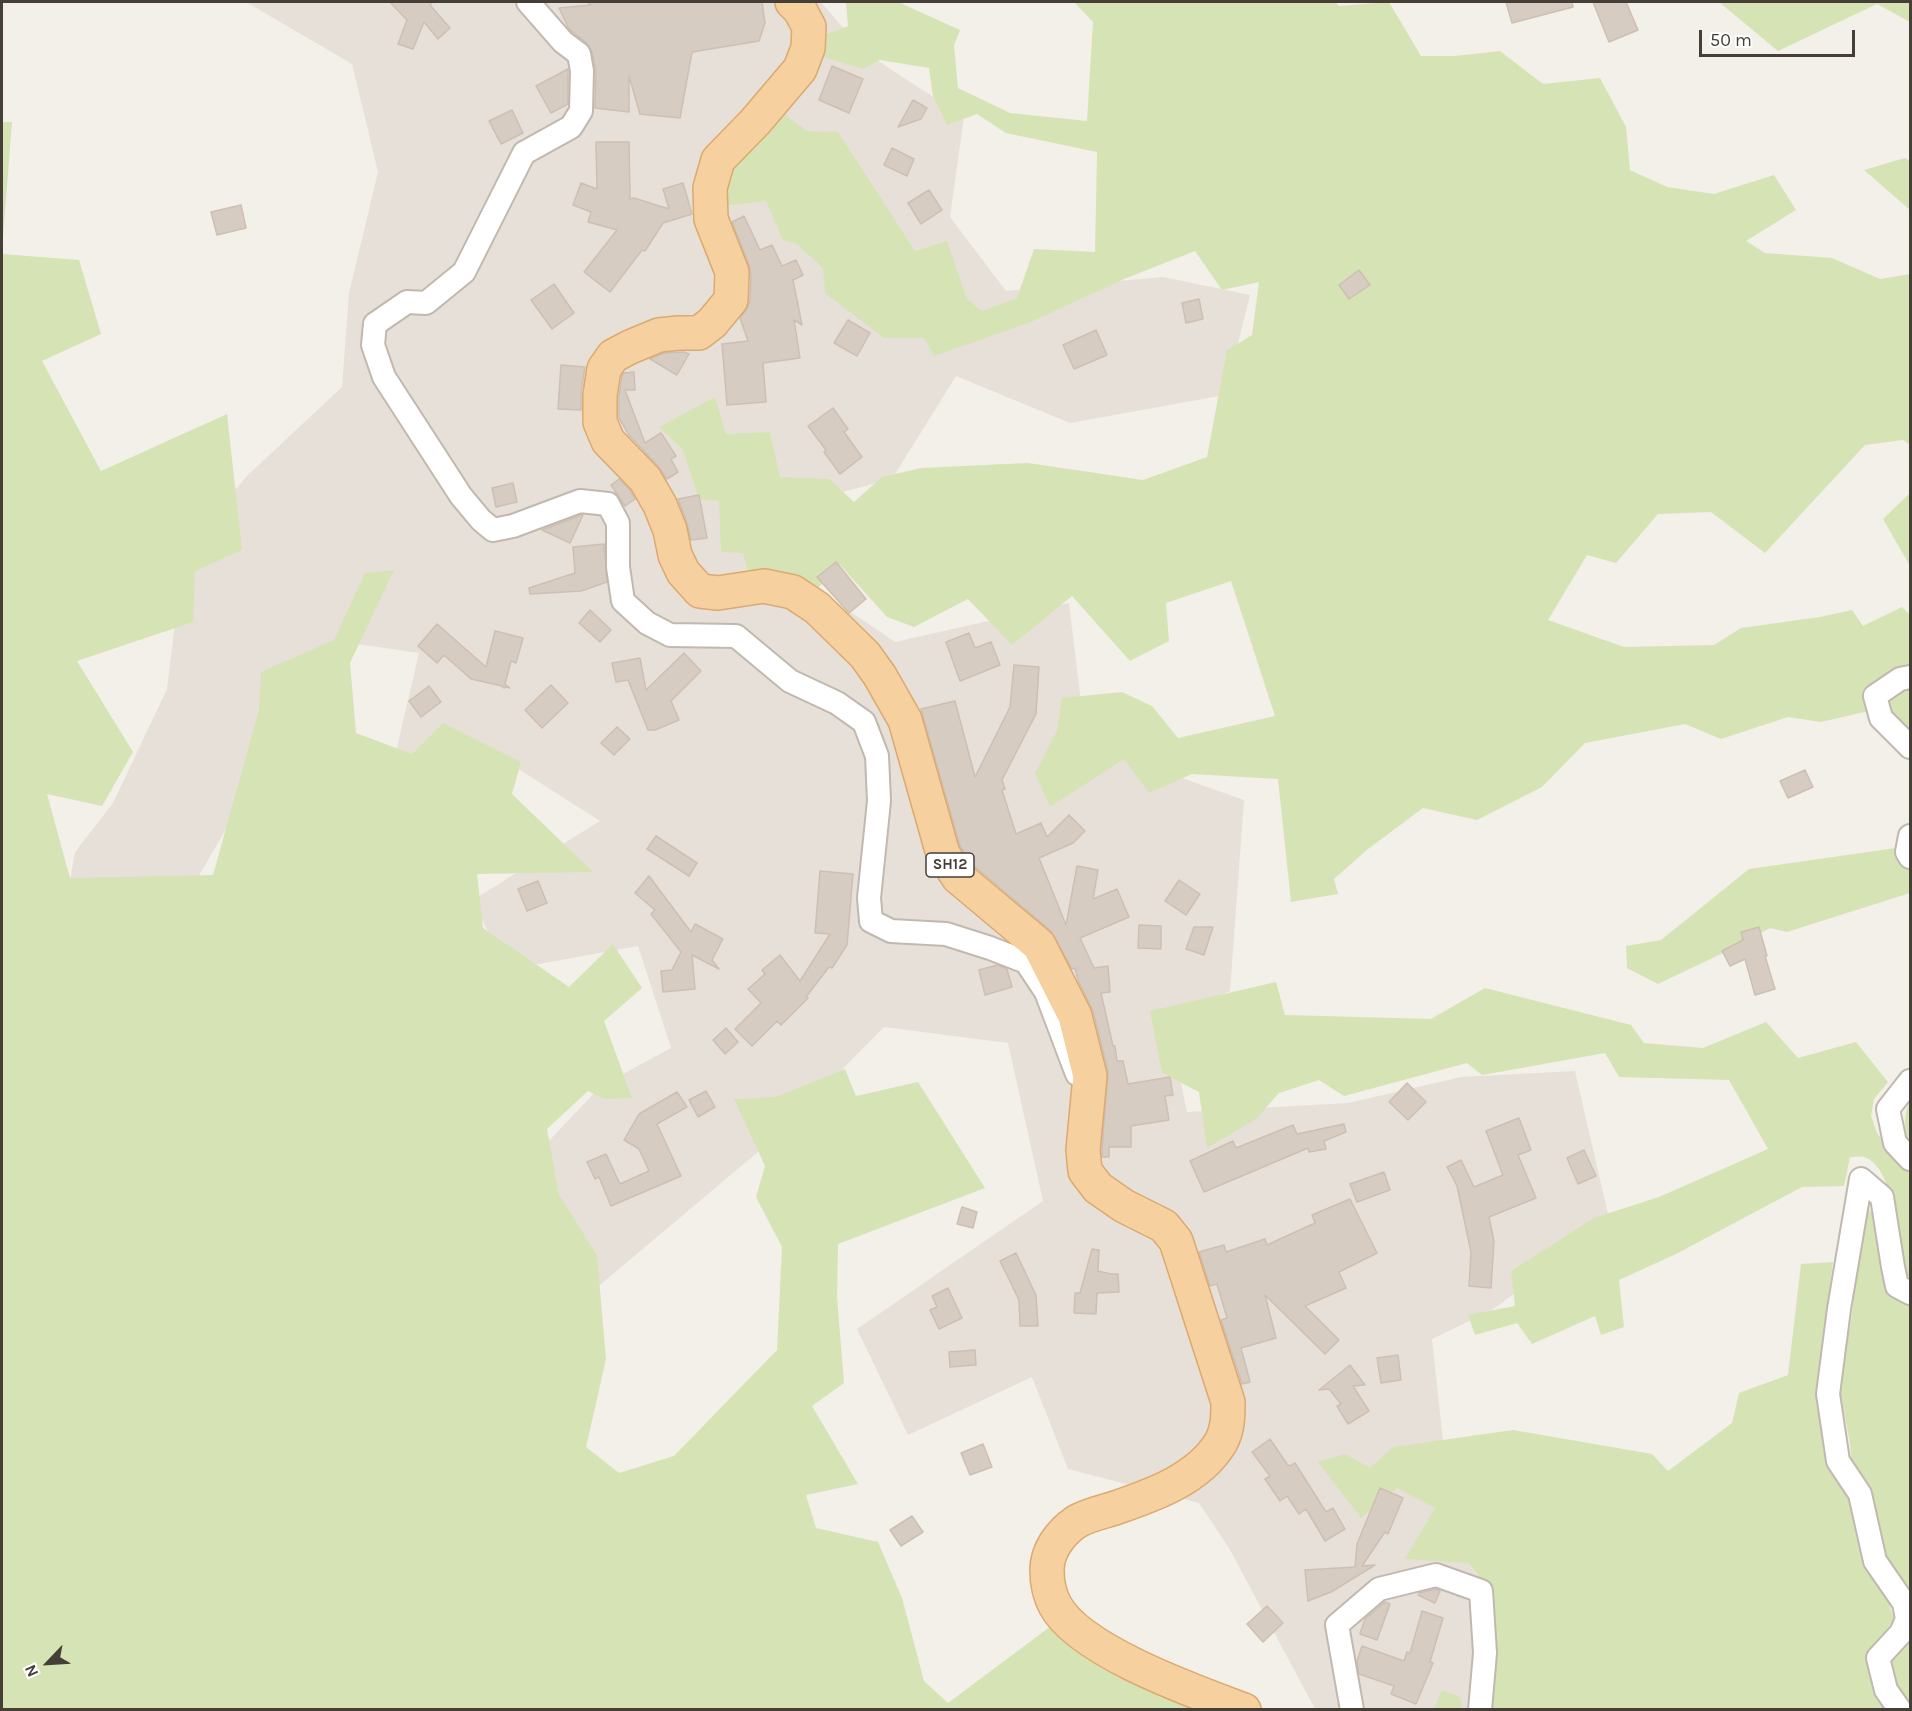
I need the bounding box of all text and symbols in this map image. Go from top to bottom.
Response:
scale bar [1702,18,1858,56]
text: 50 m [1710,29,1752,51]
road number: SH12 [926,853,974,877]
north arrow [18,1633,78,1693]
text: N [20,1662,42,1680]

